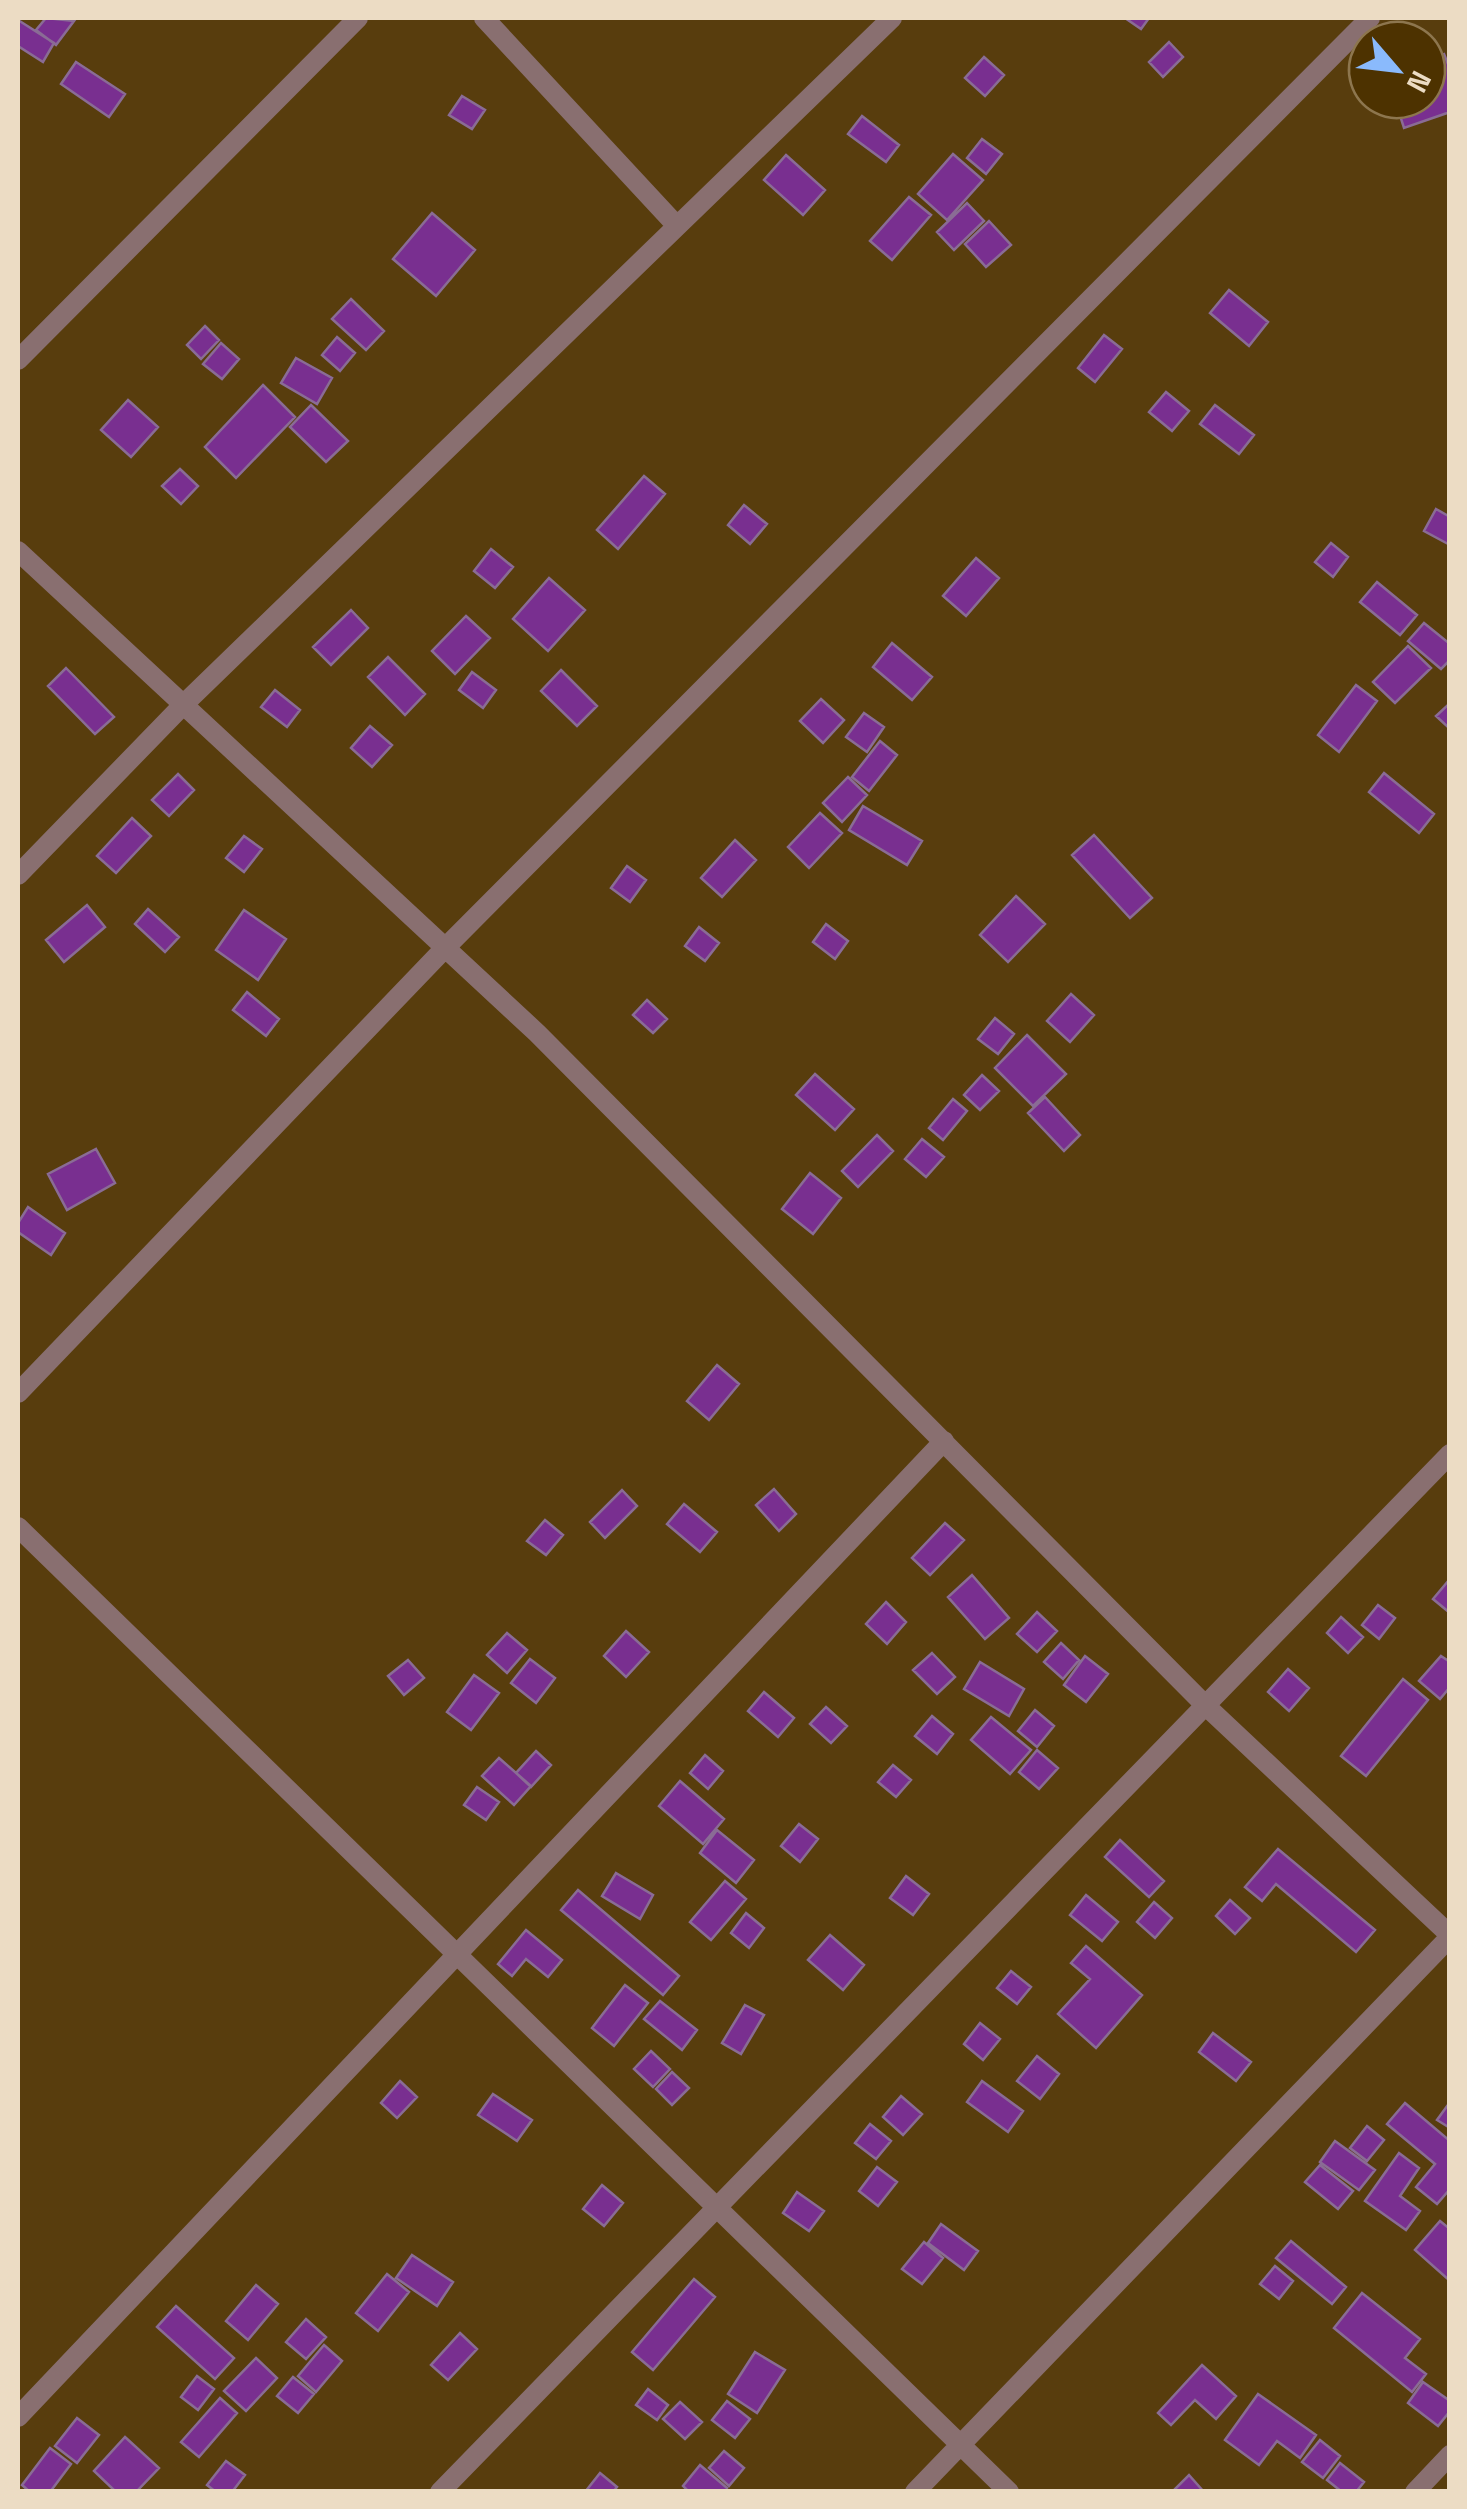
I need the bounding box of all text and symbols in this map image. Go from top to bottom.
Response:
north arrow [1347,20,1447,120]
text: N [1399,65,1439,98]

